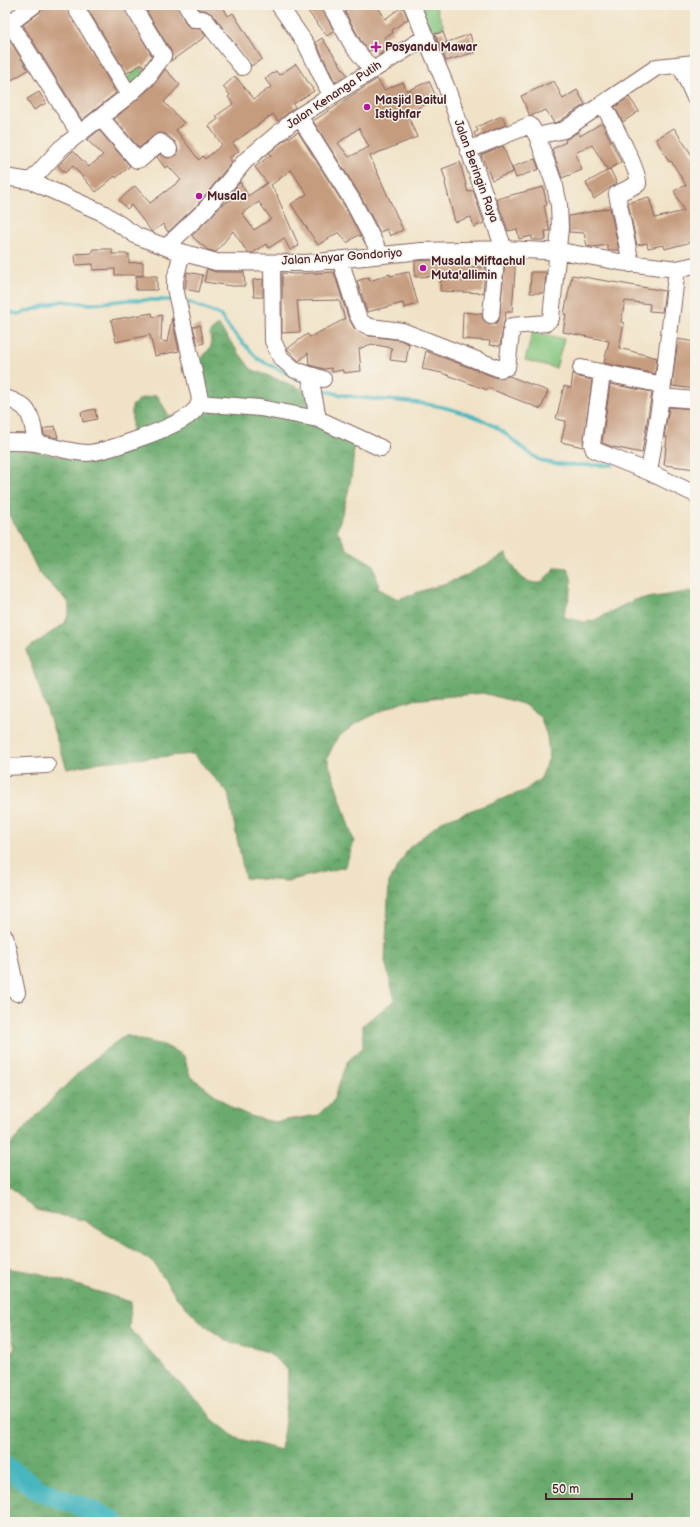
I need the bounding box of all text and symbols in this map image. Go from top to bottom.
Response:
place label: Posyandu Mawar [385,40,477,55]
marker: Posyandu Mawar [370,41,382,53]
street label: Jalan Kenanga Putih [284,57,385,132]
place label: Masjid Baitul Istighfar [375,93,447,122]
marker: Masjid Baitul Istighfar [362,102,372,112]
street label: Jalan Beringin Raya [450,117,502,225]
place label: Musala [207,189,247,204]
marker: Musala [194,191,204,201]
street label: Jalan Anyar Gondoriyo [281,245,403,269]
place label: Musala Miftachul Muta'allimin [431,254,525,283]
marker: Musala Miftachul Muta'allimin [418,263,428,273]
scale bar [546,1475,632,1501]
text: 50 m [552,1482,579,1497]

